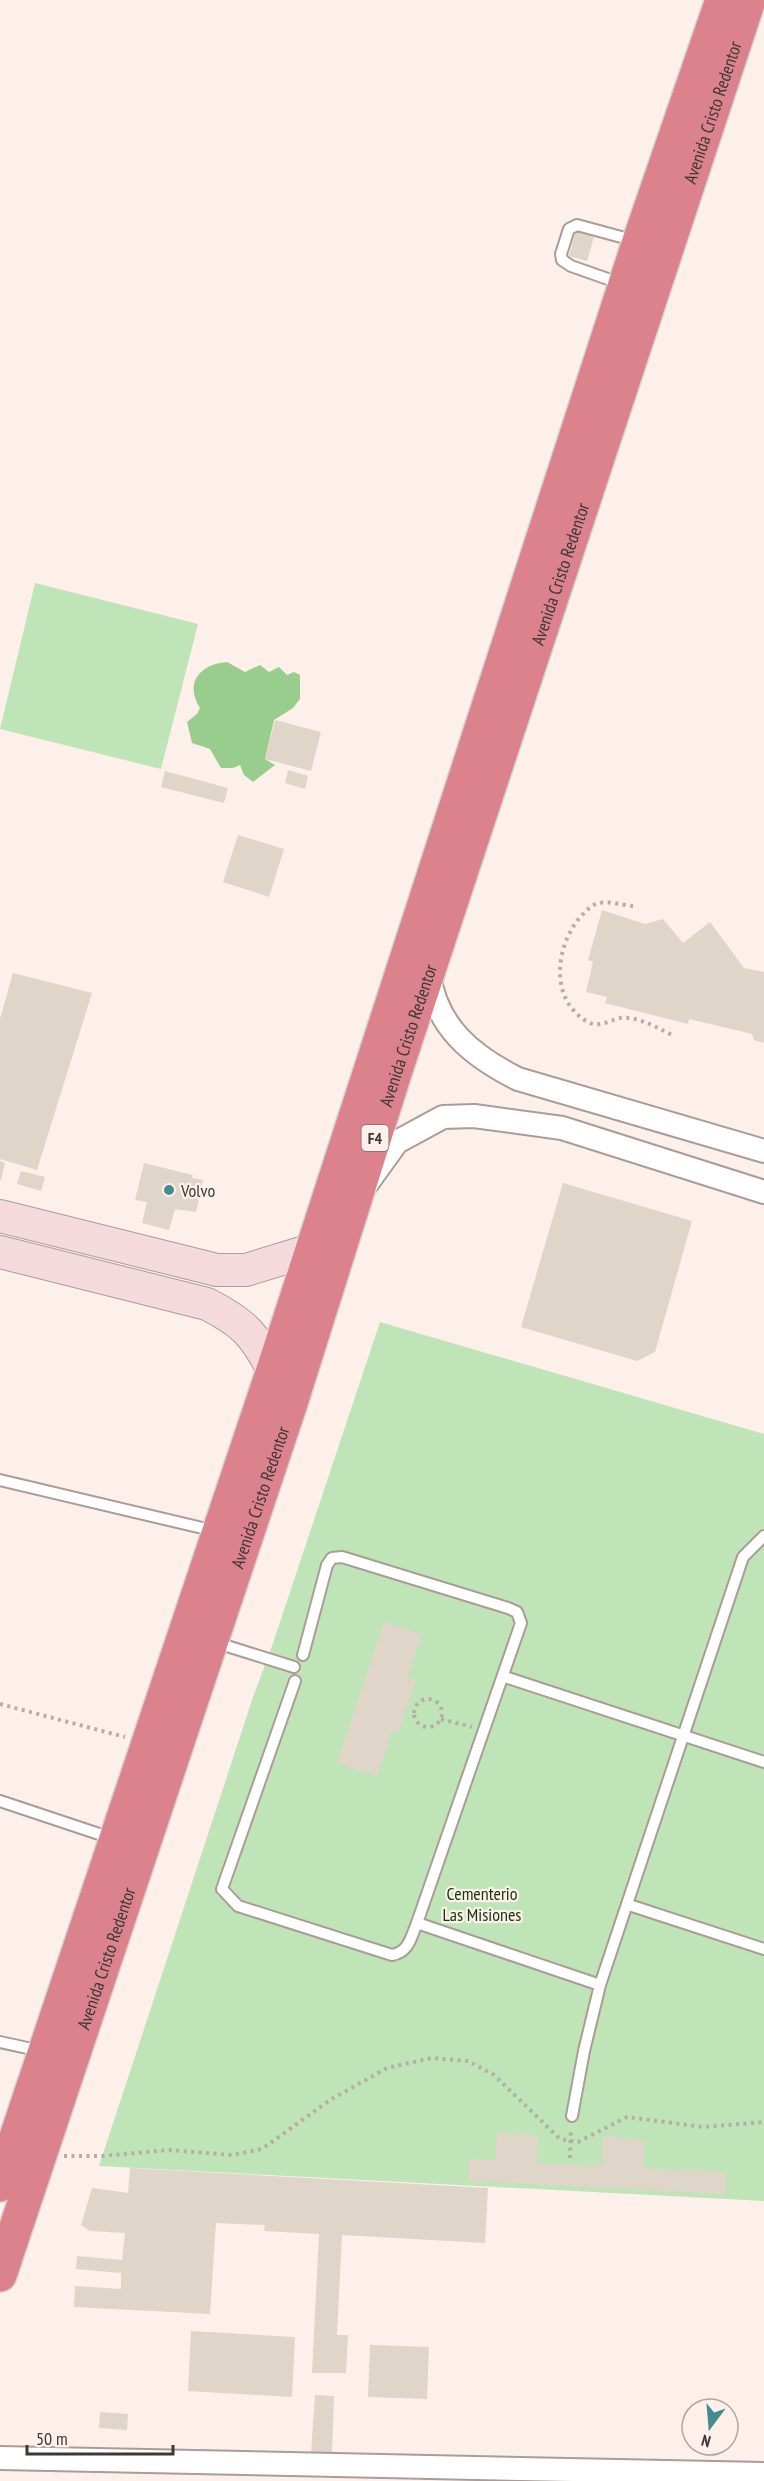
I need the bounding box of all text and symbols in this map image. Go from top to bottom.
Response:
street label: Avenida Cristo Redentor [678,38,746,186]
street label: Avenida Cristo Redentor [526,500,594,648]
street label: Avenida Cristo Redentor [374,961,442,1109]
road number: F4 [362,1125,388,1151]
place label: Volvo [180,1179,215,1202]
marker: Volvo [162,1183,176,1197]
street label: Avenida Cristo Redentor [225,1423,294,1571]
park label: Cementerio Las Misiones [443,1882,521,1926]
street label: Avenida Cristo Redentor [71,1884,140,2032]
north arrow [680,2397,740,2457]
scale bar [27,2418,172,2456]
text: 50 m [36,2427,68,2450]
text: N [699,2431,713,2452]

